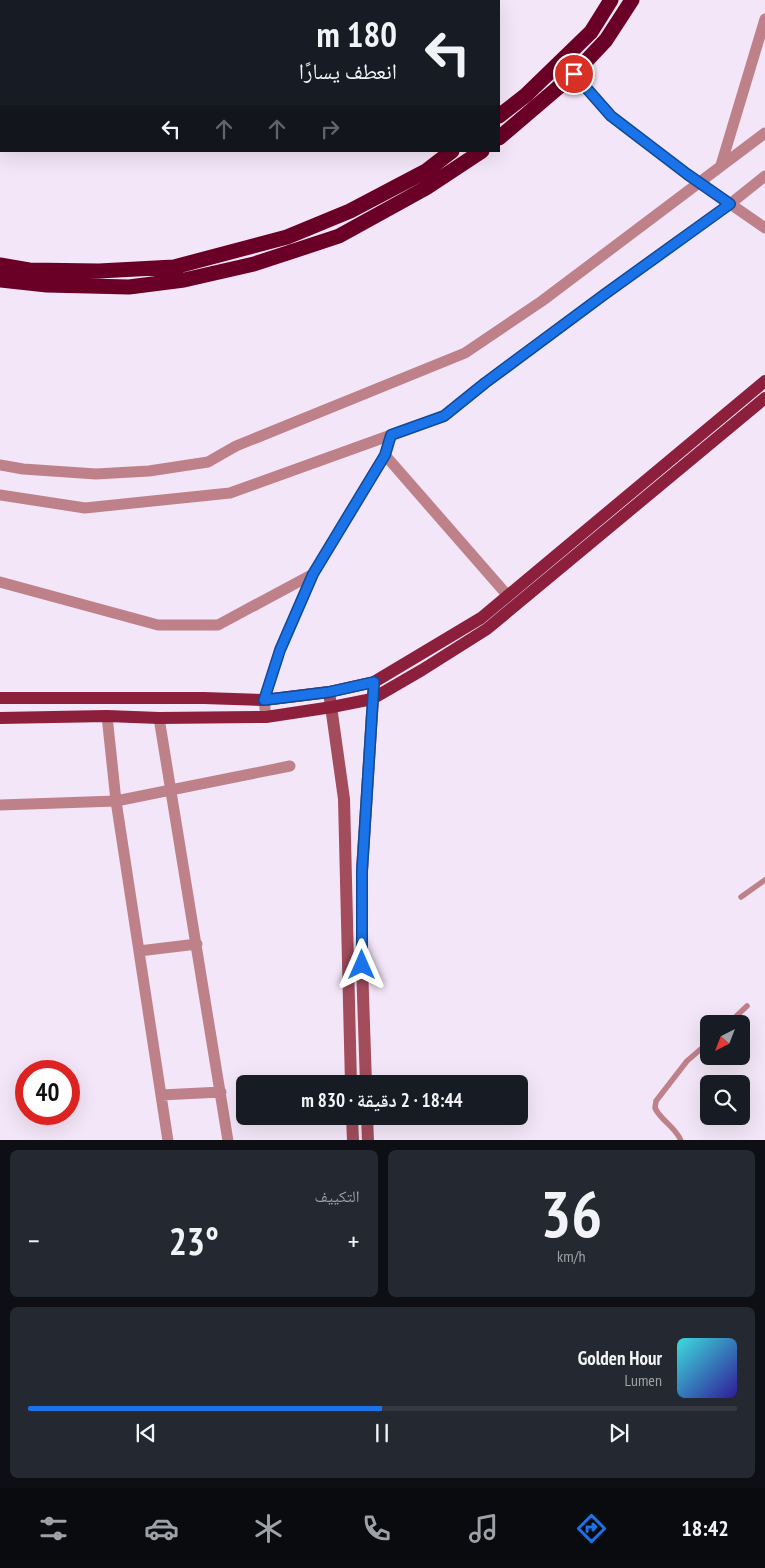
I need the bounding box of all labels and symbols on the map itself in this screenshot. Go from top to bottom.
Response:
pin [553,53,595,95]
position arrow [335,938,387,990]
north arrow [700,1015,750,1065]
speed limit sign: 40 [15,1060,80,1125]

